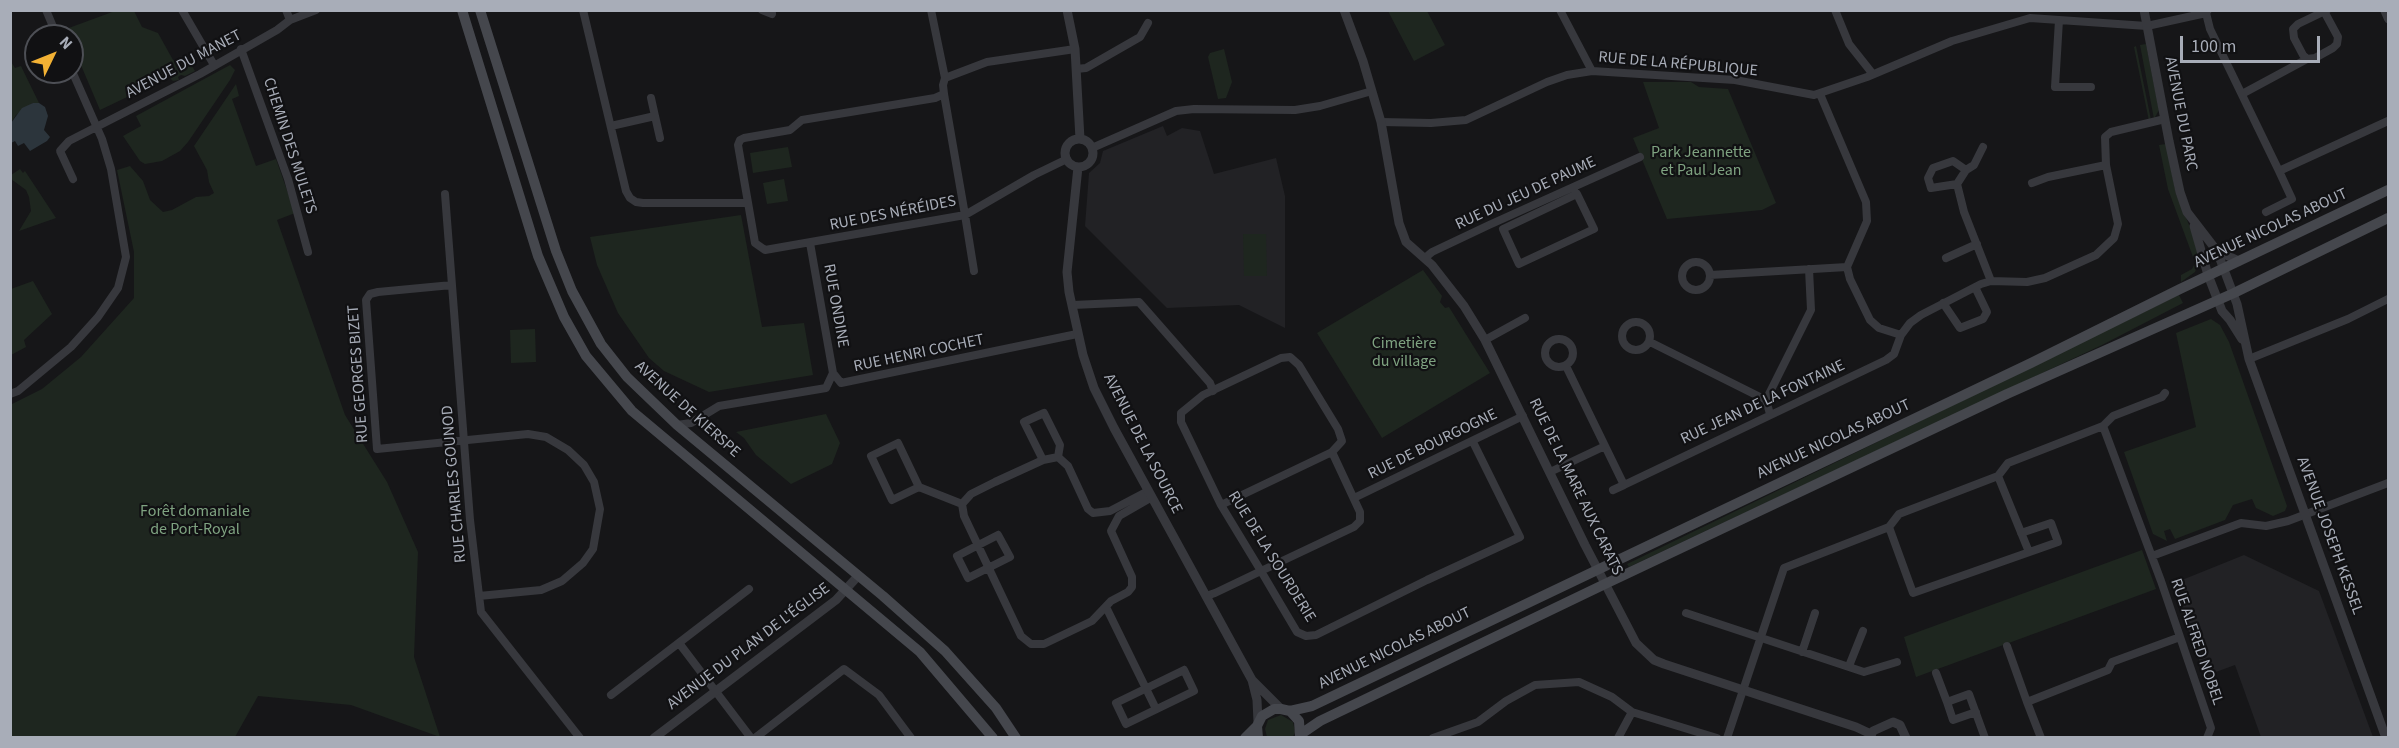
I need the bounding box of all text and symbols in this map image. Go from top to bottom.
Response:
north arrow [24,24,84,84]
scale bar [2183,24,2322,62]
street label: AVENUE DU MANET [123,26,245,104]
text: N [54,32,77,54]
text: 100 m [2191,34,2236,59]
street label: RUE DE LA RÉPUBLIQUE [1598,48,1758,82]
street label: AVENUE DU PARC [2160,55,2200,173]
street label: CHEMIN DES MULETS [258,75,320,217]
park label: Park Jeannette et Paul Jean [1651,143,1751,181]
street label: RUE DU JEU DE PAUME [1453,153,1599,235]
street label: AVENUE NICOLAS ABOUT [2191,185,2351,273]
street label: RUE DES NÉRÉIDES [828,192,958,236]
street label: RUE ONDINE [818,263,852,349]
street label: RUE GEORGES BIZET [345,304,373,444]
street label: RUE HENRI COCHET [852,331,986,377]
park label: Cimetière du village [1372,334,1436,372]
street label: RUE JEAN DE LA FONTAINE [1678,356,1848,450]
street label: AVENUE DE KIERSPE [630,357,744,463]
street label: AVENUE DE LA SOURCE [1098,371,1186,517]
street label: RUE DE LA MARE AUX CARATS [1524,395,1626,579]
street label: AVENUE NICOLAS ABOUT [1754,396,1914,484]
street label: RUE CHARLES GOUNOD [439,404,471,564]
street label: RUE DE BOURGOGNE [1365,405,1501,485]
street label: AVENUE JOSEPH KESSEL [2292,455,2366,617]
street label: RUE DE LA SOURDERIE [1223,488,1319,626]
park label: Forêt domaniale de Port-Royal [140,502,250,540]
street label: RUE ALFRED NOBEL [2165,576,2227,708]
street label: AVENUE DU PLAN DE L'ÉGLISE [664,579,834,715]
street label: AVENUE NICOLAS ABOUT [1316,604,1474,694]

